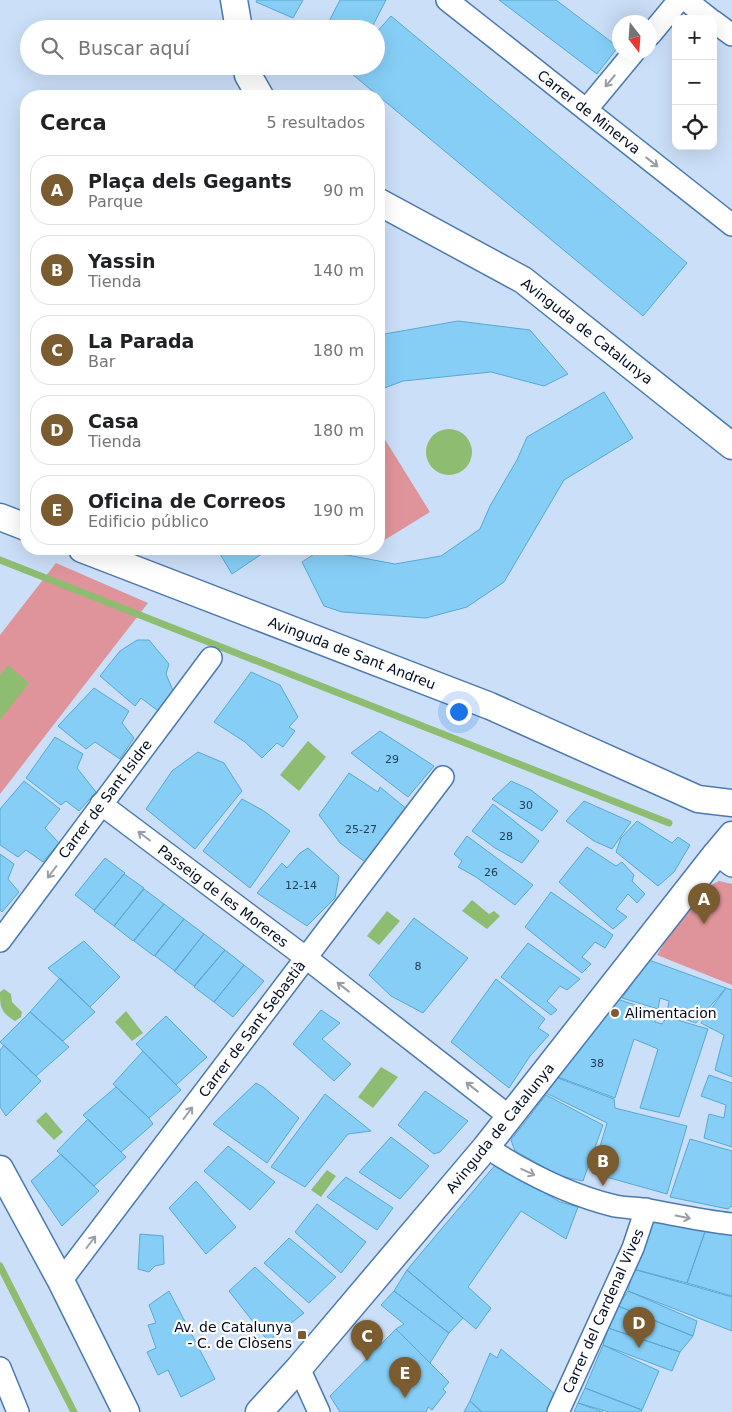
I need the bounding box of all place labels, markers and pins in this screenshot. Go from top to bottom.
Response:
pin: A [688,883,720,924]
place label: Alimentacion [625,1005,717,1021]
marker: Alimentacion [609,1007,621,1019]
pin: B [587,1145,619,1186]
pin: D [623,1307,655,1348]
place label: Av. de Catalunya - C. de Clòsens [174,1319,292,1351]
pin: C [351,1320,383,1361]
marker: Av. de Catalunya - C. de Clòsens [296,1329,308,1341]
pin: E [389,1357,421,1398]

